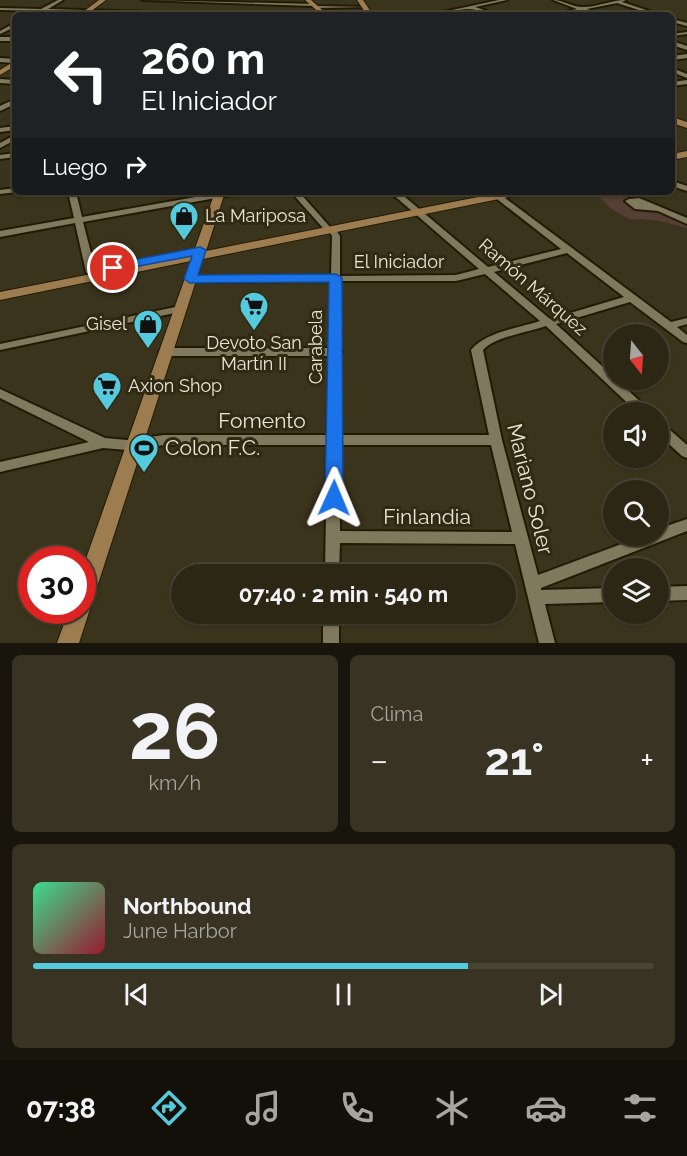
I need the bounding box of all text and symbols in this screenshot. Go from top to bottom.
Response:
text: 260 m [141,35,265,84]
icon: left [42,36,120,114]
text: El Iniciador [141,85,277,116]
icon: right [119,150,152,183]
text: Luego [42,154,107,180]
shop icon: La Mariposa [168,200,200,242]
place label: La Mariposa [205,205,306,226]
street label: Ramón Márquez [475,234,592,339]
pin [87,242,138,293]
icon: arrive [96,251,129,284]
street label: El Iniciador [354,251,445,272]
supermarket icon: Devoto San Martín II [238,290,270,332]
shop icon: Gisel [132,308,164,350]
street label: Carabela [305,310,326,384]
place label: Gisel [86,313,127,334]
north arrow [603,324,669,390]
map controls [603,324,669,624]
place label: Devoto San Martín II [206,332,302,374]
supermarket icon: Axion Shop [91,370,123,412]
place label: Axion Shop [128,375,222,396]
button: sound [603,402,669,468]
street label: Fomento [218,408,306,433]
street label: Mariano Soler [502,421,559,557]
sports icon: Colon F.C. [128,432,160,474]
place label: Colon F.C. [165,435,260,460]
position arrow [302,466,366,530]
button: search [603,480,669,546]
street label: Finlandia [383,504,471,529]
speed limit sign: 30 [18,546,96,624]
button: layers [603,558,669,624]
text: 07:40 · 2 min · 540 m [239,581,448,607]
text: 26 [129,686,220,777]
text: Clima [371,702,423,726]
text: 21° [485,733,544,786]
text: − [371,741,388,780]
text: + [640,741,654,780]
text: km/h [148,771,201,795]
text: Northbound [123,893,252,919]
text: June Harbor [123,919,237,943]
icon: previous [120,978,153,1011]
icon: pause [327,978,360,1011]
icon: next [534,978,567,1011]
icon: directions [148,1087,190,1129]
icon: music [242,1087,284,1129]
icon: phone [336,1087,378,1129]
icon: climate [431,1087,473,1129]
icon: car [525,1087,567,1129]
icon: filters [619,1087,661,1129]
text: 07:38 [26,1093,96,1124]

